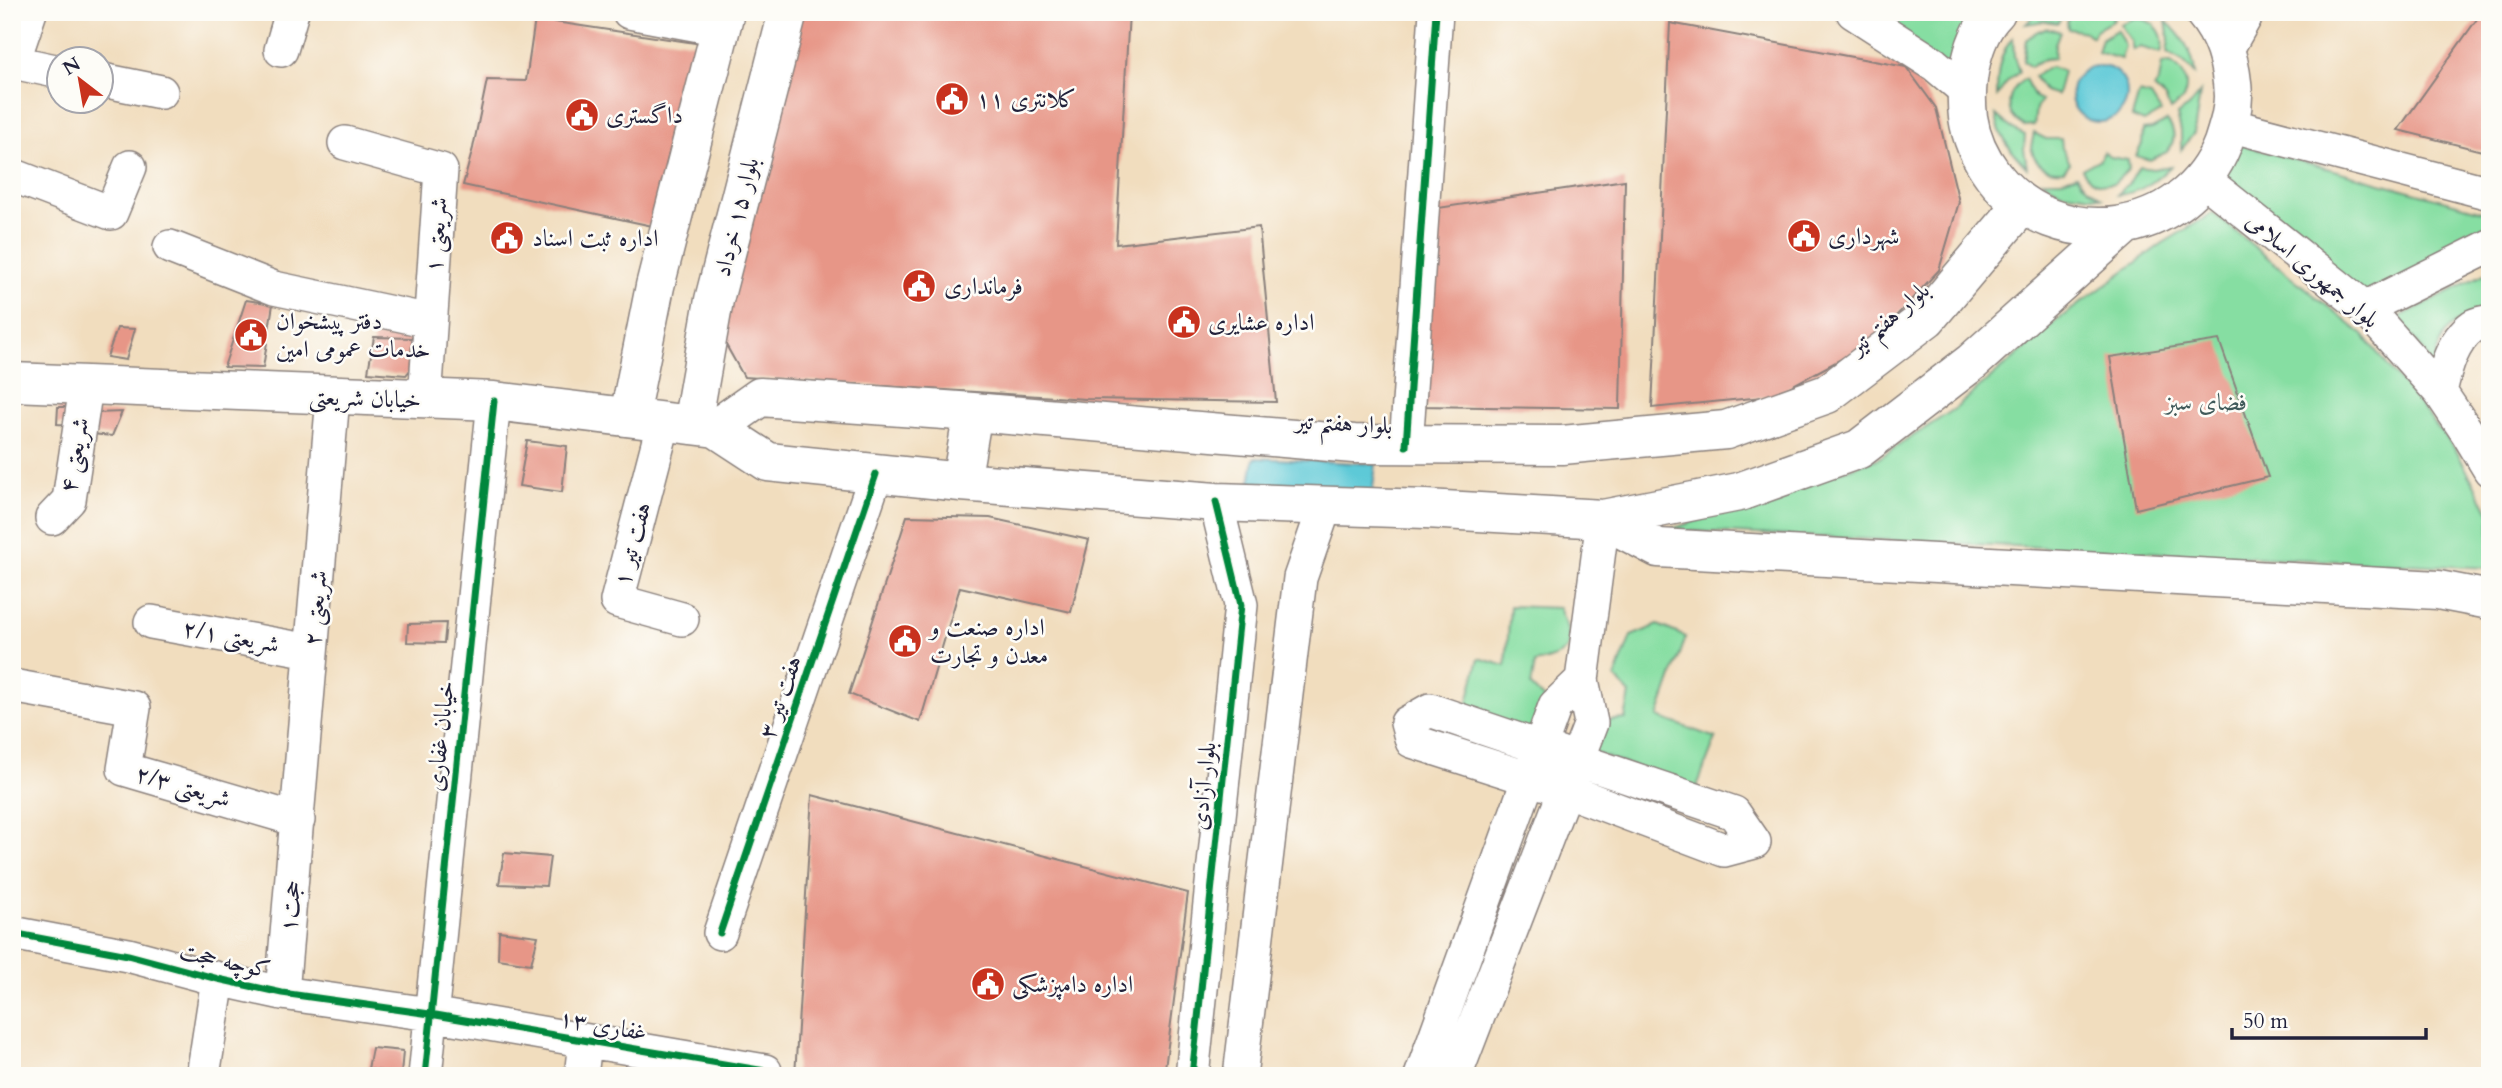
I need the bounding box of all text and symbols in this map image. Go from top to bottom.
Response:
north arrow [46,46,116,116]
text: N [58,51,86,82]
public building icon: کلانتری ۱۱ [933,80,971,118]
place label: کلانتری ۱۱ [976,83,1077,116]
public building icon: داگستری [563,96,601,134]
place label: داگستری [606,99,683,132]
street label: بلوار ۱۵ خرداد [706,154,767,280]
street label: شریعتی ۱ [417,196,456,274]
street label: بلوار جمهوری اسلامی [2239,205,2387,336]
public building icon: شهرداری [1785,217,1823,255]
public building icon: اداره ثبت اسناد [488,219,526,257]
place label: شهرداری [1828,220,1899,253]
place label: اداره ثبت اسناد [532,222,658,255]
public building icon: فرمانداری [900,267,938,305]
place label: فرمانداری [944,270,1023,303]
street label: بلوار هفتم تیر [1840,274,1941,370]
public building icon: اداره عشایری [1165,303,1203,341]
place label: دفتر پیشخوان خدمات عمومی امین [276,305,431,366]
place label: اداره عشایری [1208,306,1314,339]
public building icon: دفتر پیشخوان خدمات عمومی امین [232,316,270,354]
street label: خیابان شریعتی [308,380,422,417]
park label: فضای سبز [2162,386,2247,419]
street label: بلوار هفتم تیر [1291,404,1393,450]
street label: شریعتی ۴ [52,415,97,495]
street label: هفت تیر ۱ [605,498,660,590]
street label: شریعتی ۲ [296,569,335,647]
place label: اداره صنعت و معدن و تجارت [927,611,1048,672]
street label: شریعتی ۲/۱ [180,612,282,661]
public building icon: اداره صنعت و معدن و تجارت [886,622,924,660]
street label: هفت تیر ۳ [751,651,810,743]
street label: خیابان غفاری [418,679,463,793]
street label: بلوار آزادی [1182,740,1225,832]
street label: شریعتی ۲/۳ [131,757,234,816]
street label: حجت۱ [272,879,309,933]
street label: کوچه حجت [176,934,274,987]
public building icon: اداره دامپزشکی [969,965,1007,1003]
place label: اداره دامپزشکی [1012,968,1133,1001]
scale bar [2232,997,2427,1041]
street label: غفاری ۱۳ [556,1002,649,1049]
text: 50 m [2243,1007,2288,1036]

